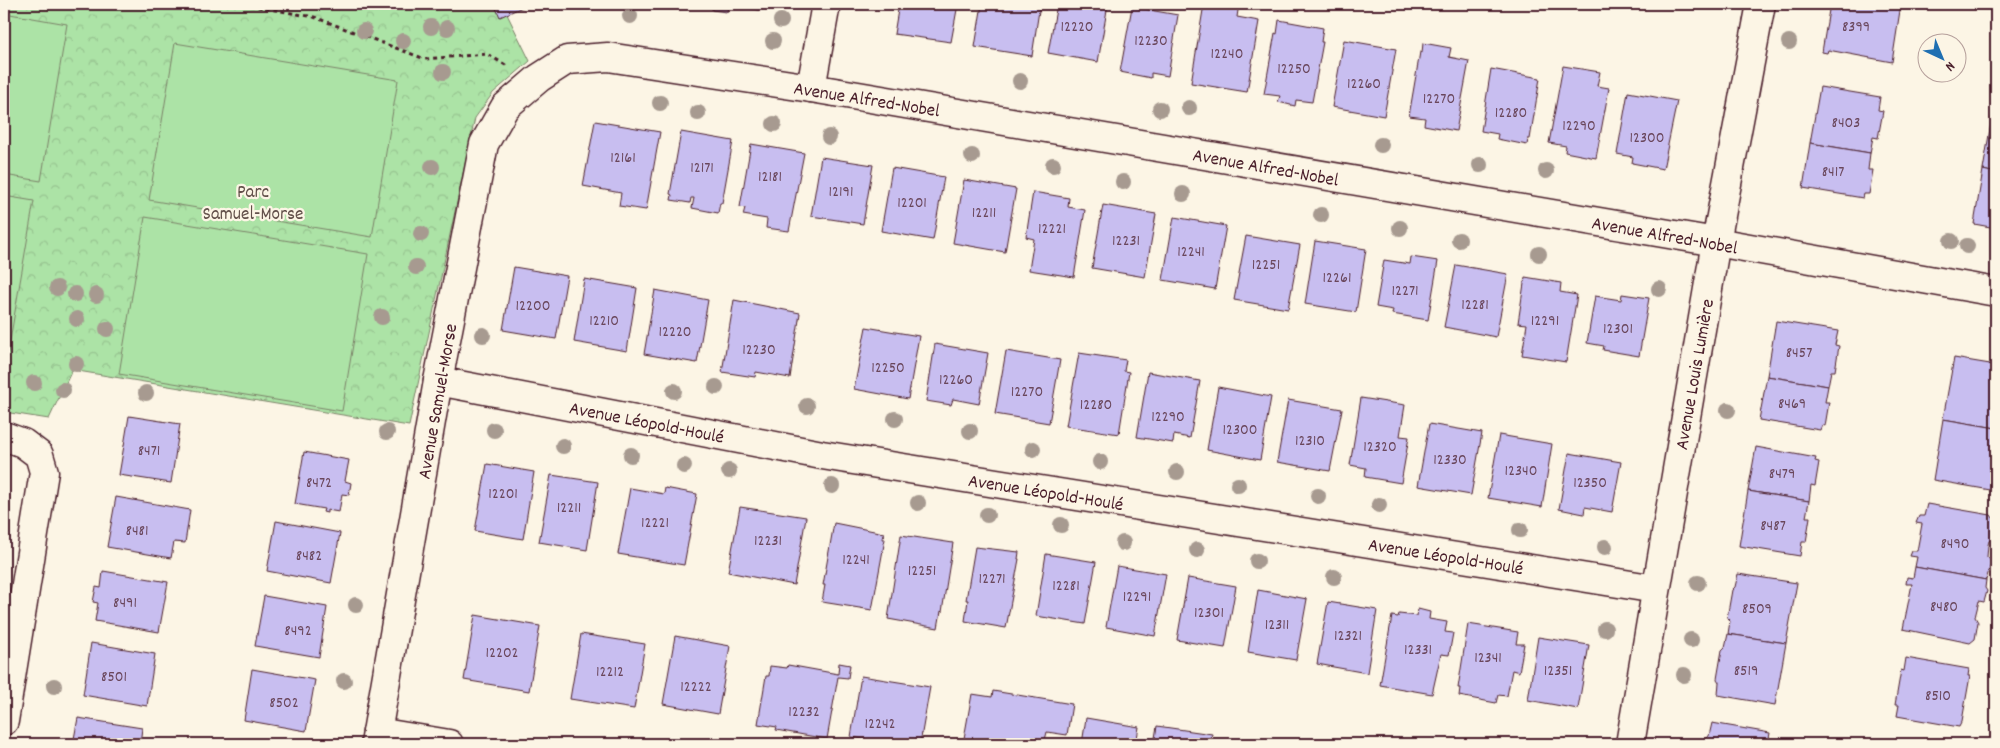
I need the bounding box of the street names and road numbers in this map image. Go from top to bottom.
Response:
street label: Avenue Alfred-Nobel [791,77,942,126]
street label: Avenue Alfred-Nobel [1190,143,1341,196]
street label: Avenue Alfred-Nobel [1589,211,1740,264]
street label: Avenue Louis Lumière [1670,297,1723,452]
street label: Avenue Samuel-Morse [412,322,466,481]
street label: Avenue Léopold-Houlé [567,396,726,453]
street label: Avenue Léopold-Houlé [966,469,1125,520]
street label: Avenue Léopold-Houlé [1366,533,1525,584]

